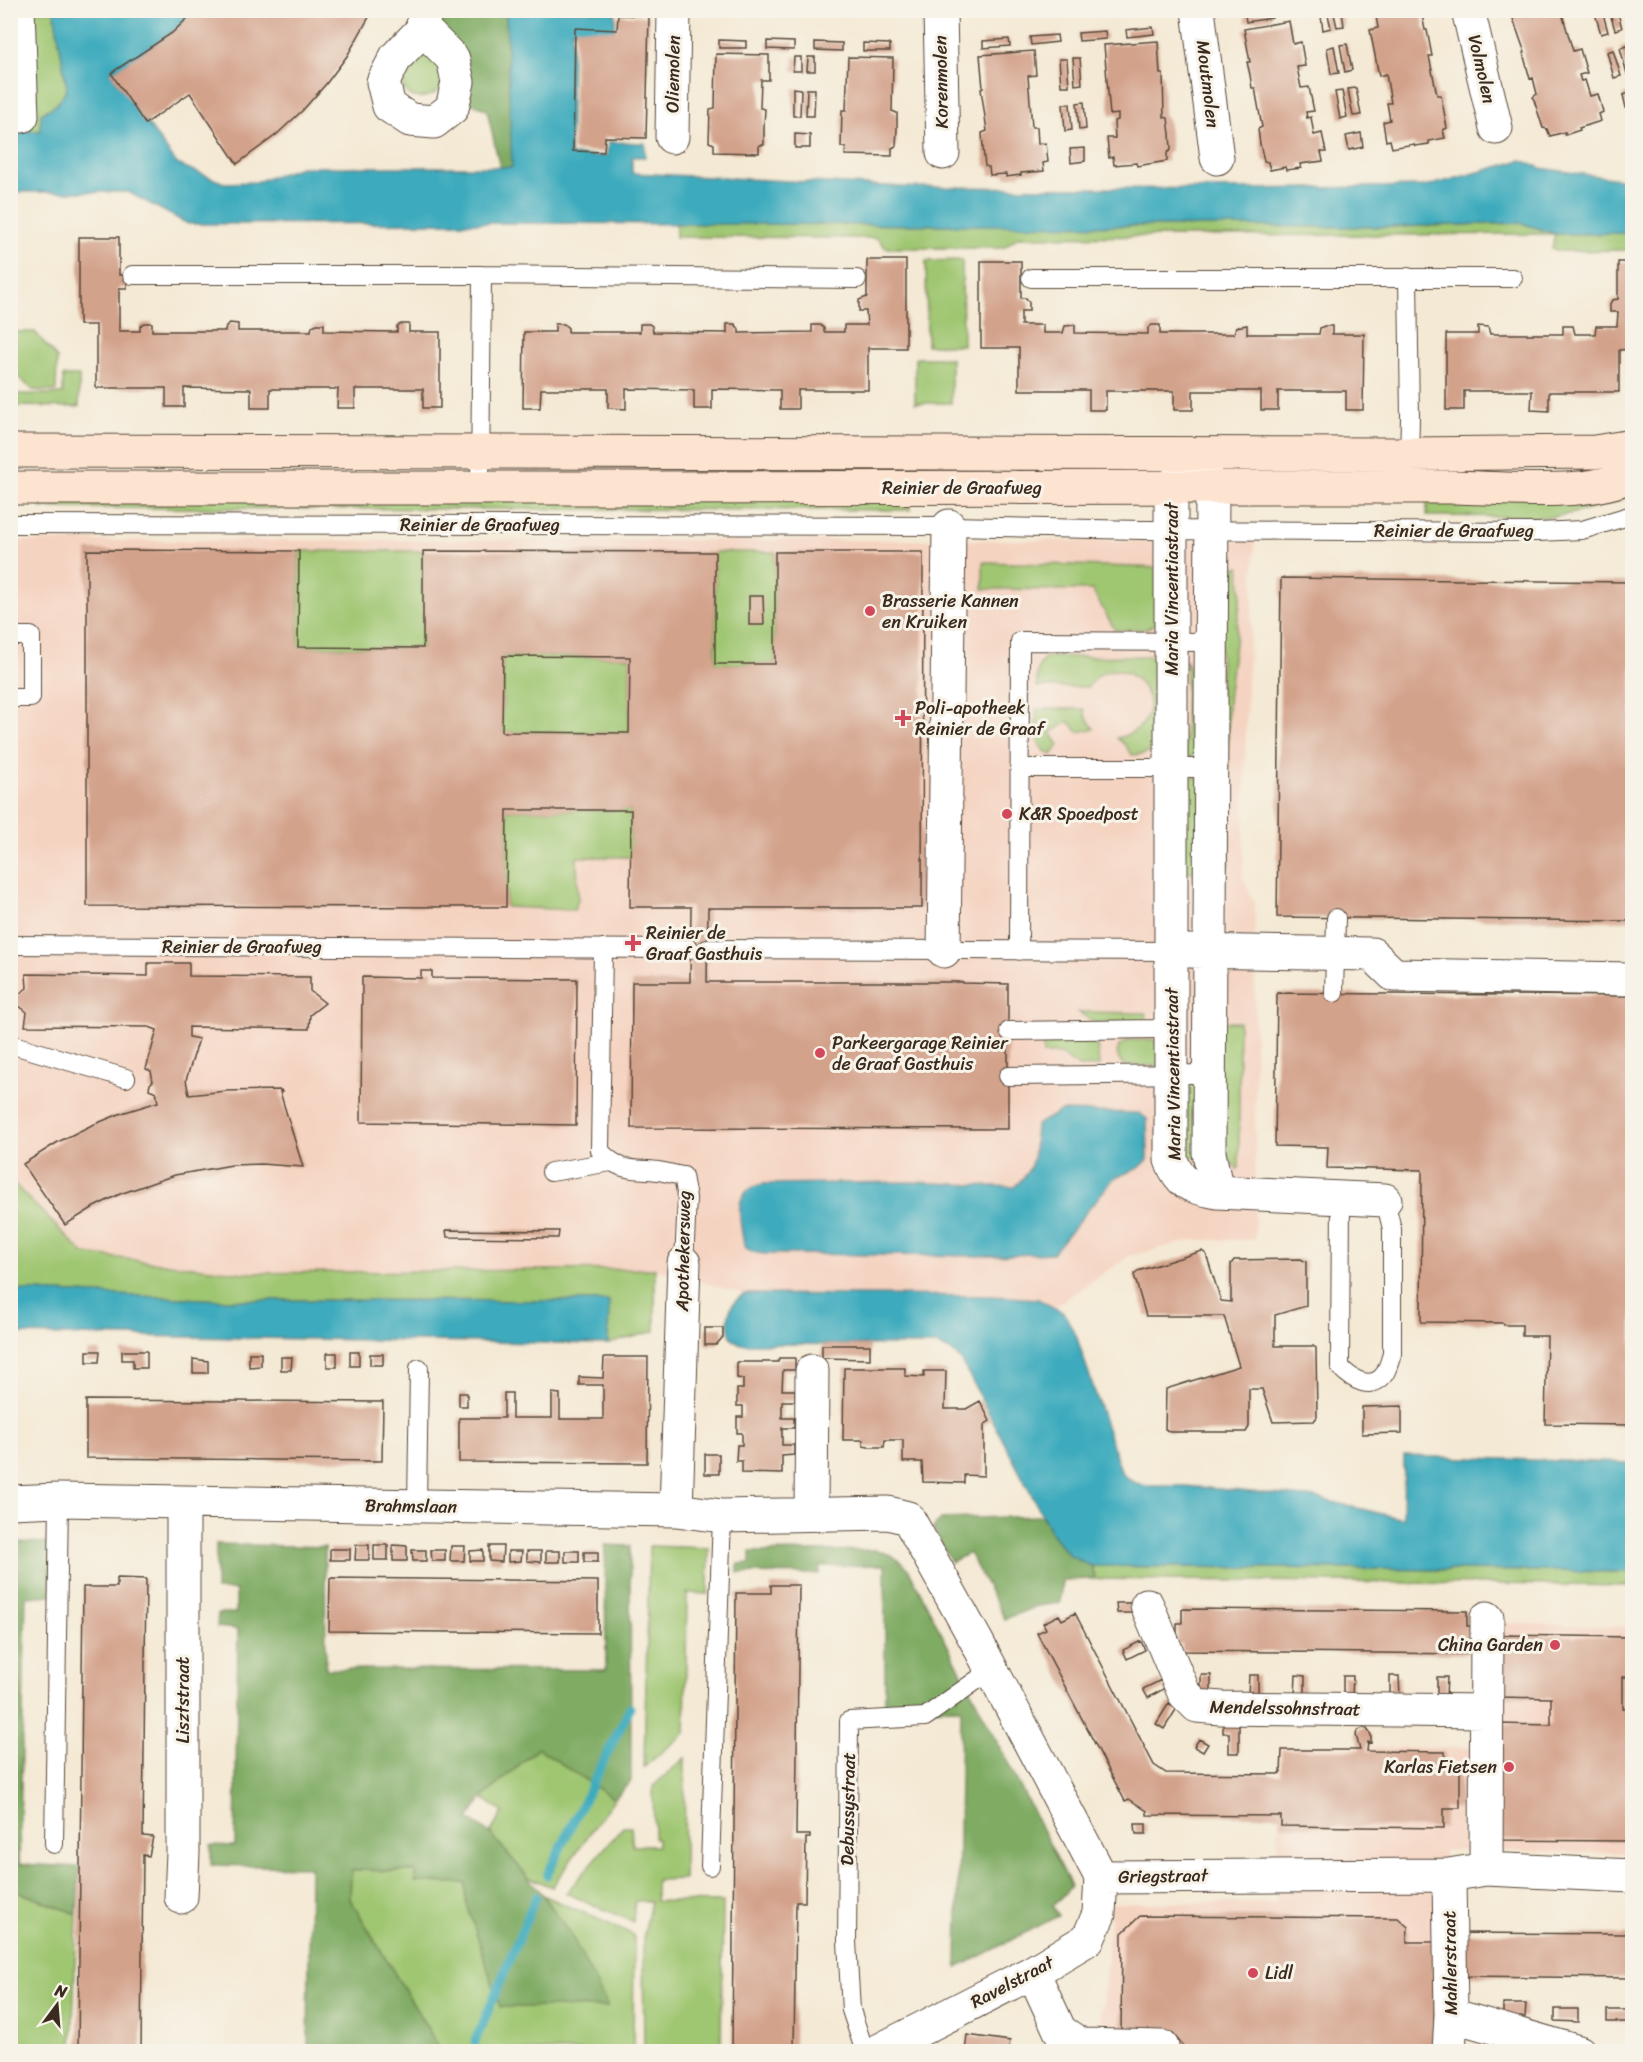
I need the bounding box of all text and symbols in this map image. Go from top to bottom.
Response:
street label: Volmolen [1459,31,1506,107]
street label: Oliemolen [656,35,690,113]
street label: Korenmolen [924,35,958,129]
street label: Moutmolen [1187,38,1229,130]
street label: Reinier de Graafweg [882,472,1042,504]
street label: Maria Vincentiastraat [1156,502,1188,675]
street label: Reinier de Graafweg [400,509,560,541]
street label: Reinier de Graafweg [1374,515,1534,547]
place label: Brasserie Kannen en Kruiken [882,585,1019,638]
marker: Brasserie Kannen en Kruiken [863,604,877,618]
place label: Poli-apotheek Reinier de Graaf [915,692,1046,745]
marker: Poli-apotheek Reinier de Graaf [896,711,910,725]
place label: K&R Spoedpost [1019,798,1139,830]
marker: K&R Spoedpost [1000,807,1014,821]
place label: Reinier de Graaf Gasthuis [646,917,763,970]
street label: Reinier de Graafweg [162,931,322,963]
marker: Reinier de Graaf Gasthuis [624,934,642,952]
street label: Maria Vincentiastraat [1155,987,1191,1161]
place label: Parkeergarage Reinier de Graaf Gasthuis [832,1027,1009,1080]
marker: Parkeergarage Reinier de Graaf Gasthuis [813,1046,827,1060]
street label: Apothekersweg [666,1190,700,1313]
street label: Brahmslaan [365,1489,458,1523]
place label: China Garden [1438,1629,1543,1661]
marker: China Garden [1548,1638,1562,1652]
street label: Lisztstraat [167,1656,199,1743]
street label: Mendelssohnstraat [1209,1691,1361,1725]
place label: Karlas Fietsen [1384,1751,1497,1783]
street label: Debussystraat [831,1752,865,1866]
marker: Karlas Fietsen [1502,1760,1516,1774]
street label: Griegstraat [1118,1859,1209,1893]
street label: Mahlerstraat [1433,1910,1467,2015]
street label: Ravelstraat [964,1946,1060,2017]
place label: Lidl [1265,1957,1294,1989]
marker: Lidl [1246,1966,1260,1980]
north arrow [27,1975,87,2035]
text: N [51,1975,71,2007]

